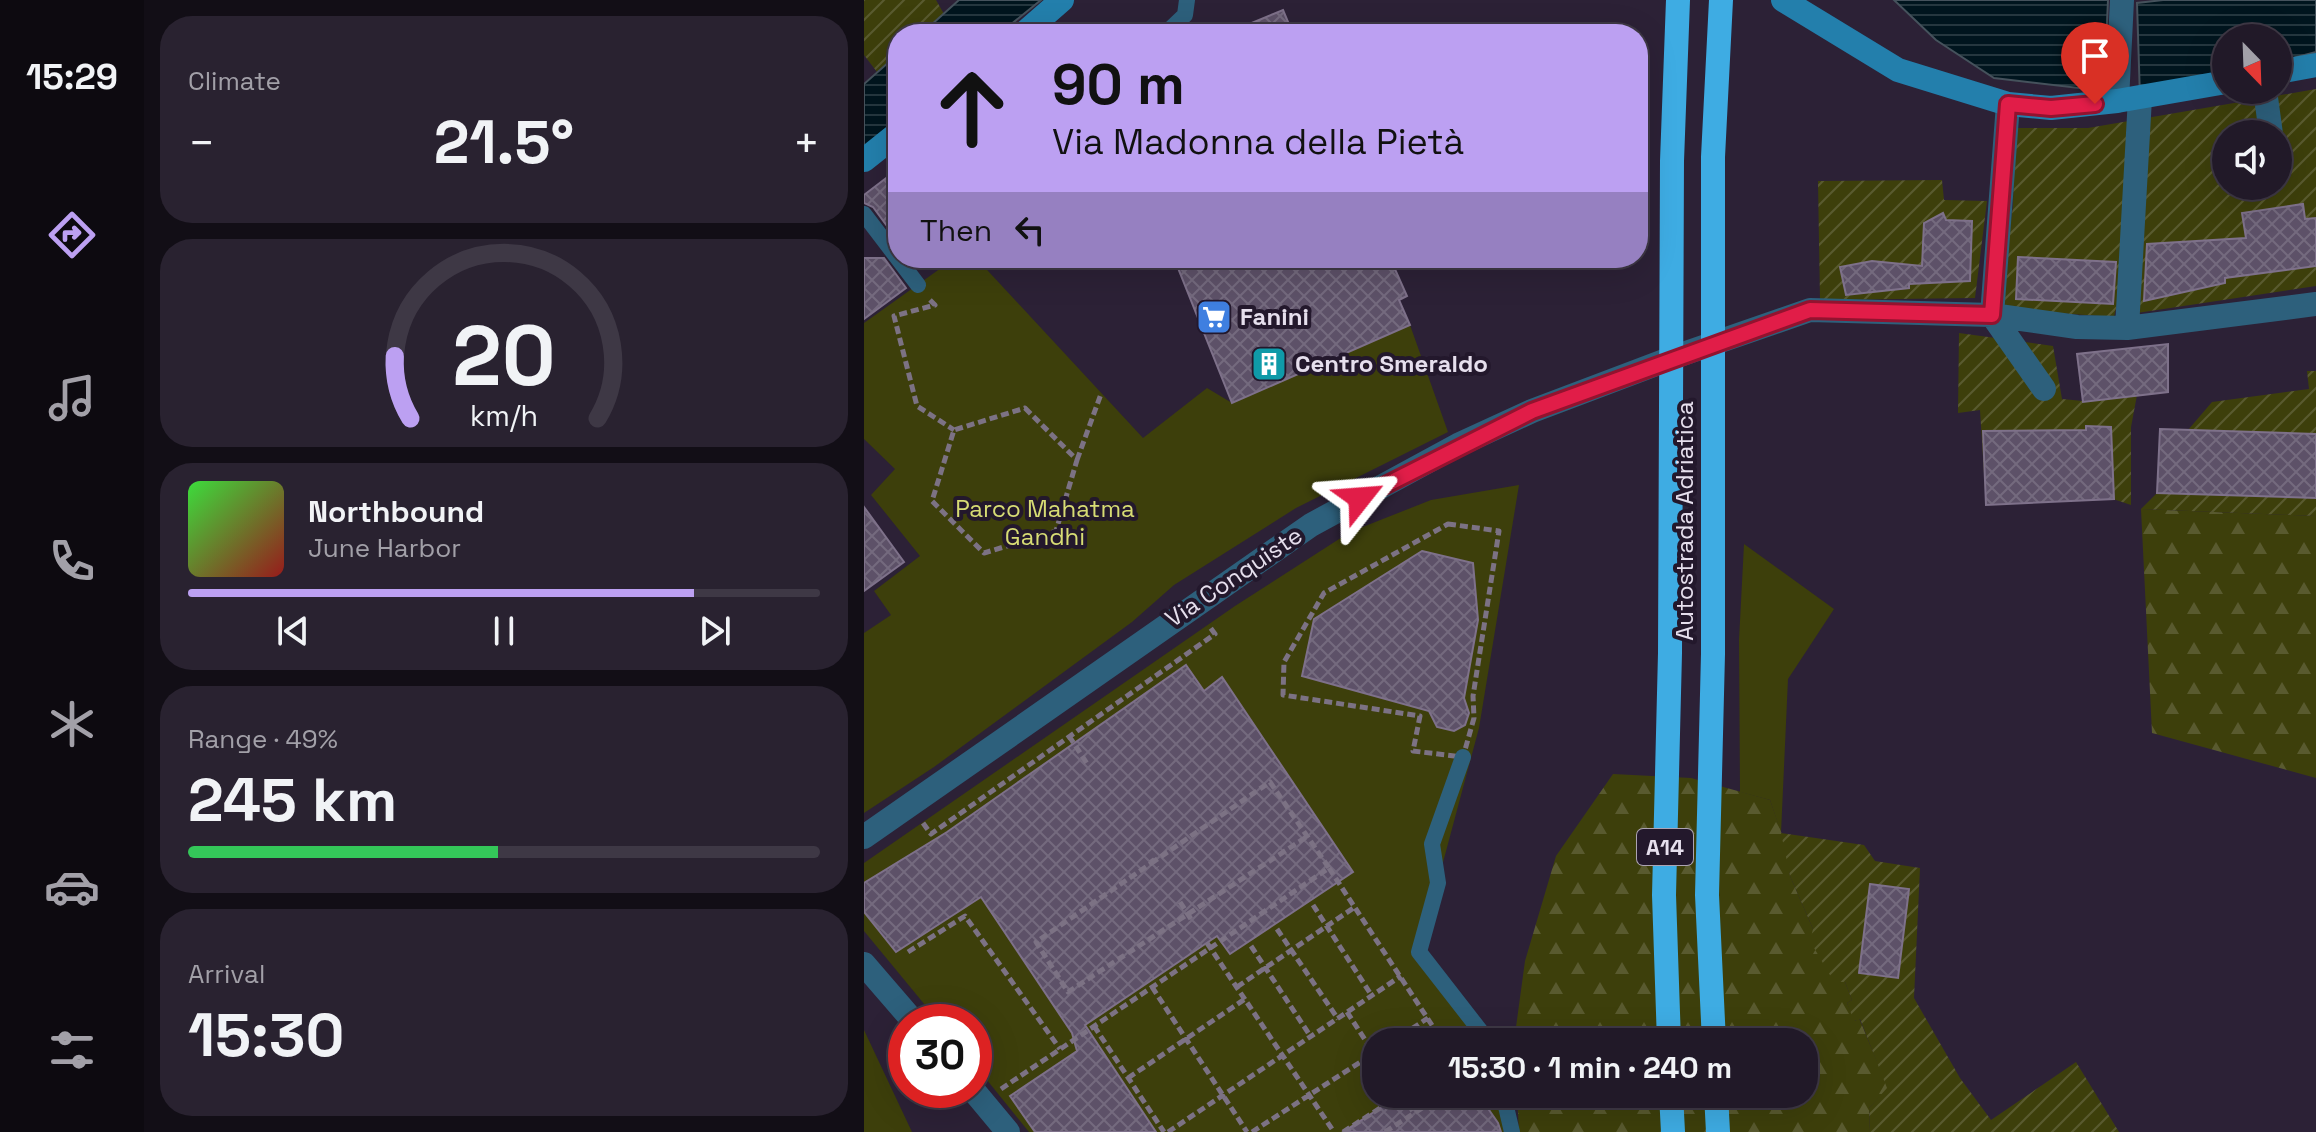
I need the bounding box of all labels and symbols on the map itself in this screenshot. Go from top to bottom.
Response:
pin [2061,22,2129,104]
north arrow [2212,24,2292,104]
supermarket icon: Fanini [1195,298,1233,336]
place label: Fanini [1240,301,1309,332]
building icon: Centro Smeraldo [1250,345,1288,383]
place label: Centro Smeraldo [1295,348,1488,379]
street label: Autostrada Adriatica [1669,401,1700,641]
position arrow [1318,456,1402,540]
park label: Parco Mahatma Gandhi [955,493,1135,552]
street label: Via Conquiste [1159,519,1308,634]
road number: A14 [1637,829,1693,865]
speed limit sign: 30 [888,1004,992,1108]

